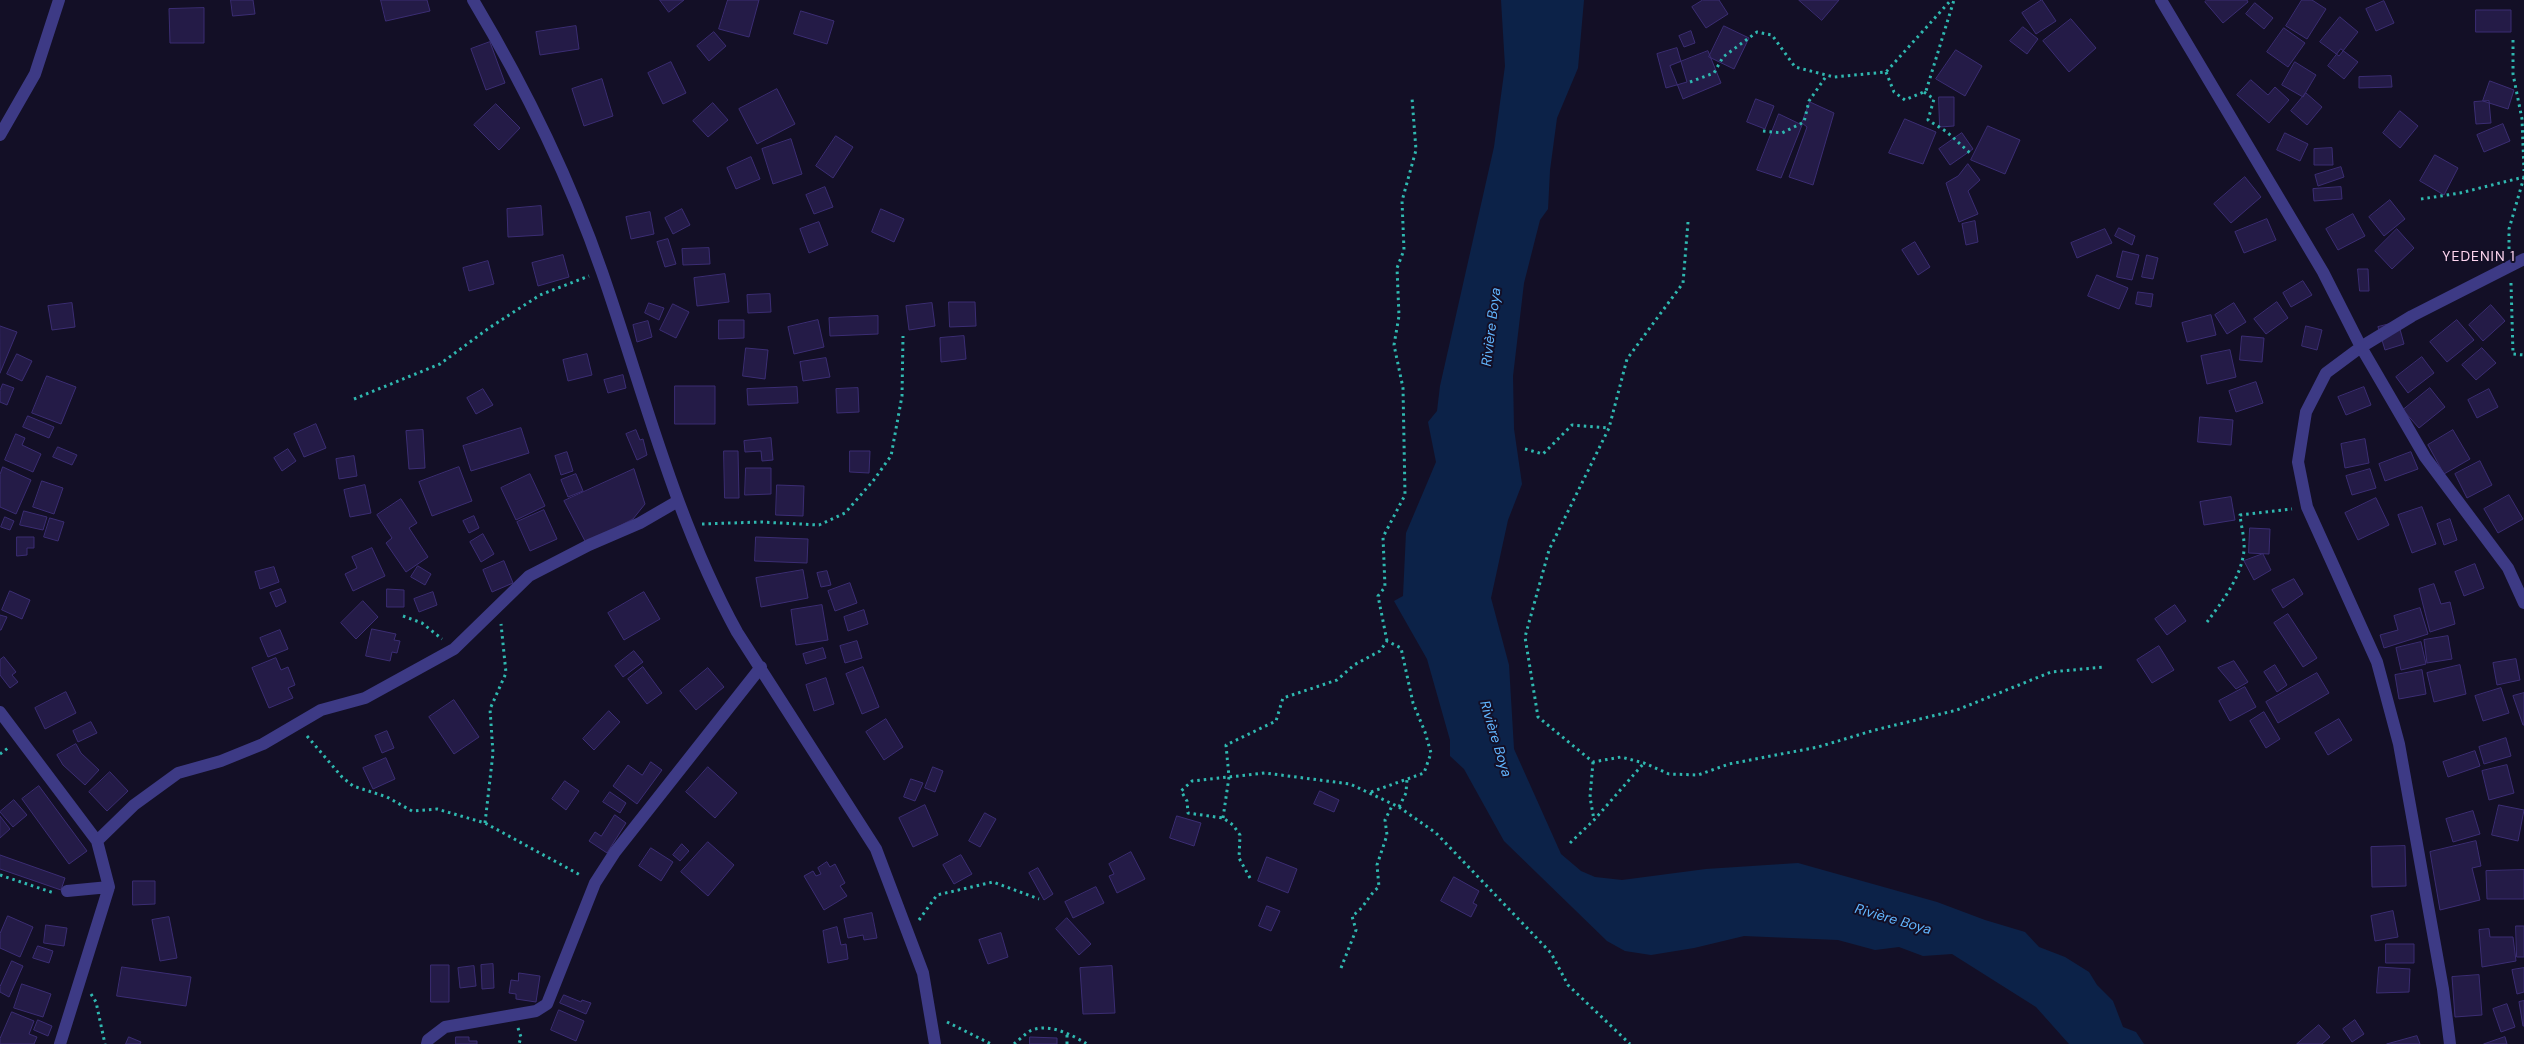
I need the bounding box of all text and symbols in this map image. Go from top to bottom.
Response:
district label: YEDENIN 1 [2441,249,2517,265]
water label: Rivière Boya [1479,287,1505,367]
water label: Rivière Boya [1475,699,1515,779]
water label: Rivière Boya [1853,901,1933,939]

